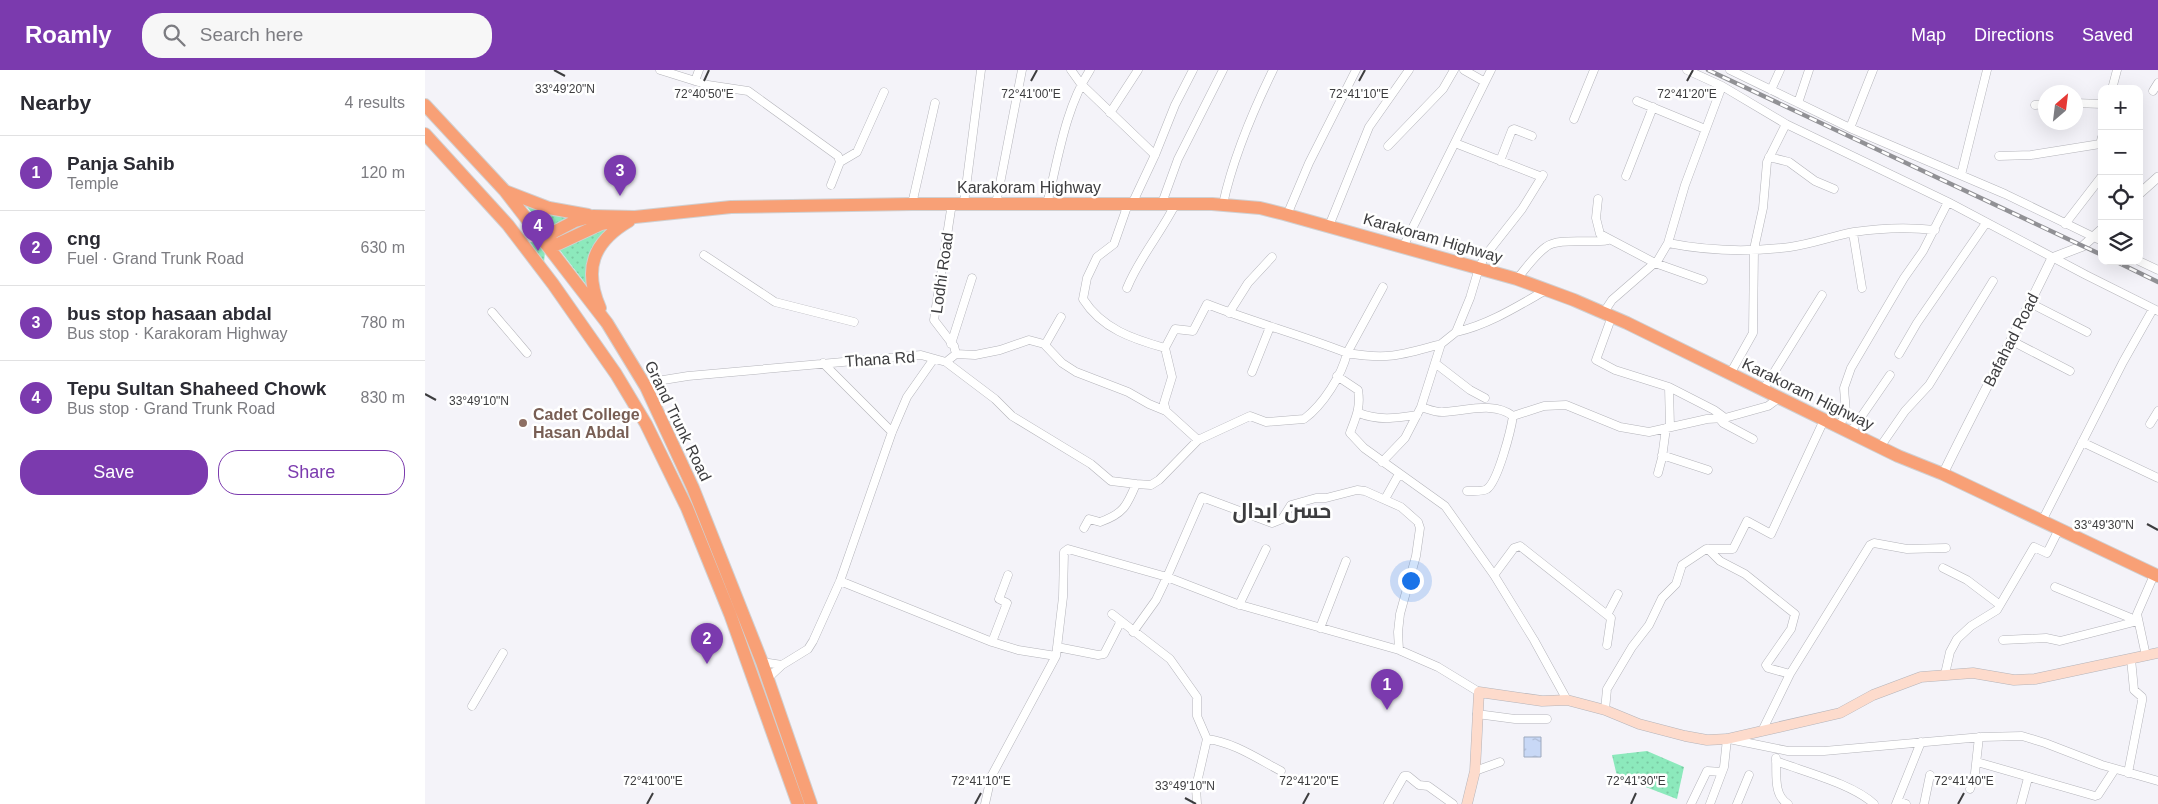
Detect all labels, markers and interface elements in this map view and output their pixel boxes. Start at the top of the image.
search box [142,13,492,58]
text: Roamly [25,21,112,48]
icon: search [160,21,188,49]
text: Search here [200,24,303,45]
text: Map [1911,25,1946,45]
text: Directions [1974,25,2054,45]
text: Saved [2082,25,2133,45]
text: 33°49'20"N [535,82,595,96]
north arrow [2038,85,2083,130]
map controls [2098,85,2143,265]
button: + [2098,85,2143,130]
text: 72°40'50"E [674,87,734,101]
text: 72°41'00"E [1001,87,1061,101]
text: 72°41'10"E [1329,87,1389,101]
text: 72°41'20"E [1657,87,1717,101]
text: Nearby [20,91,91,114]
text: 4 results [345,94,405,111]
button: − [2098,130,2143,175]
text: Panja Sahib [67,153,175,174]
pin: 3 [604,155,636,196]
text: 1 [32,164,40,181]
text: 120 m [361,164,405,181]
text: Temple [67,175,119,192]
button: locate [2098,175,2143,220]
street label: Karakoram Highway [957,179,1101,196]
pin: 4 [522,210,554,251]
street label: Karakoram Highway [1361,210,1505,266]
button: layers [2098,220,2143,265]
text: cng [67,228,101,249]
street label: Lodhi Road [928,231,956,315]
text: 2 [32,239,40,256]
text: 630 m [361,239,405,256]
text: Fuel · Grand Trunk Road [67,250,244,267]
street label: Bafahad Road [1980,291,2042,389]
text: bus stop hasaan abdal [67,303,272,324]
text: 3 [32,314,40,331]
text: 780 m [361,314,405,331]
text: Bus stop · Karakoram Highway [67,325,288,342]
street label: Thana Rd [844,348,916,370]
street label: Karakoram Highway [1740,355,1876,433]
street label: Grand Trunk Road [642,358,714,484]
text: Tepu Sultan Shaheed Chowk [67,378,326,399]
text: 4 [32,389,40,406]
text: 830 m [361,389,405,406]
text: 33°49'10"N [449,394,509,408]
text: Bus stop · Grand Trunk Road [67,400,275,417]
place label: Cadet College Hasan Abdal [533,406,640,441]
marker: Cadet College Hasan Abdal [517,417,529,429]
button: Save [20,450,208,495]
button: Share [218,450,405,495]
district label: حسن ابدال [1233,499,1331,523]
text: 33°49'30"N [2074,518,2134,532]
your location [1398,568,1424,594]
pin: 2 [691,623,723,664]
pin: 1 [1371,669,1403,710]
text: 72°41'00"E [623,774,683,788]
text: 72°41'10"E [951,774,1011,788]
text: 72°41'20"E [1279,774,1339,788]
text: 72°41'30"E [1606,774,1666,788]
text: 72°41'40"E [1934,774,1994,788]
text: 33°49'10"N [1155,779,1215,793]

